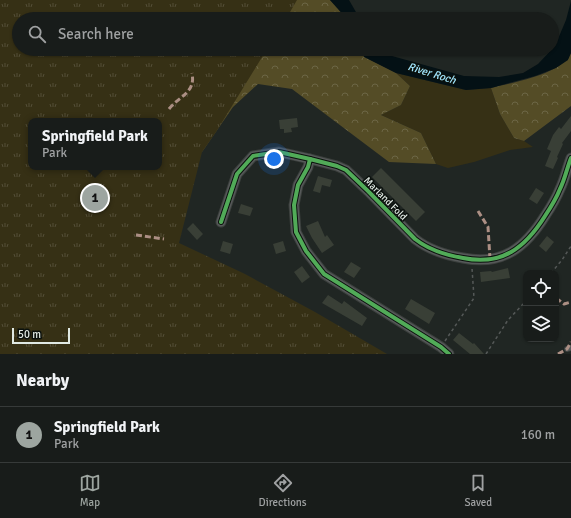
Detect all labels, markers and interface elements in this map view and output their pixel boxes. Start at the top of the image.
search box [12,12,559,56]
icon: search [26,23,48,45]
text: Search here [58,25,134,43]
water label: River Roch [406,60,458,87]
popup [28,118,162,170]
text: Springfield Park [42,127,148,145]
text: Park [42,145,67,161]
your location [264,149,284,169]
street label: Marland Fold [361,175,409,223]
pin: 1 [82,183,108,213]
map controls [523,270,559,342]
button: locate [523,270,559,306]
button: layers [523,306,559,342]
scale bar [12,326,70,345]
text: 50 m [18,328,41,341]
text: Nearby [16,370,69,391]
text: Springfield Park [54,418,160,436]
text: 1 [25,427,33,443]
text: 160 m [521,427,555,443]
text: Park [54,436,79,452]
tab: Map [79,472,101,509]
tab: Directions [259,472,307,509]
tab: Saved [464,472,492,509]

